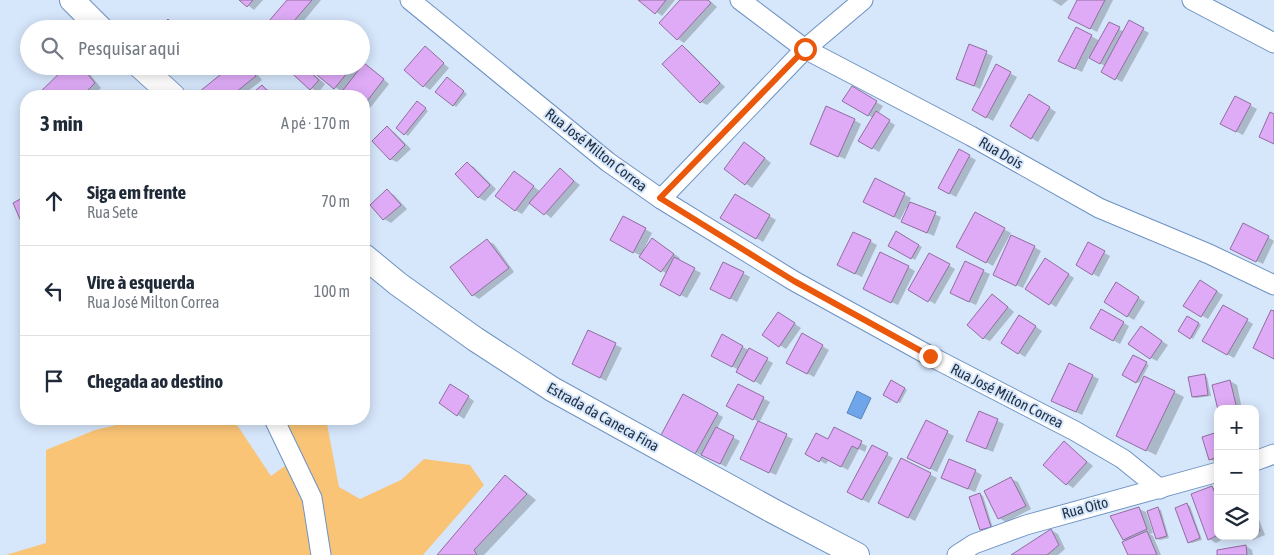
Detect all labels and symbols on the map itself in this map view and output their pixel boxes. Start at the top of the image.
route start [794,38,817,61]
street label: Rua José Milton Correa [542,105,651,195]
street label: Rua Dois [976,133,1026,172]
route end [919,345,942,368]
street label: Rua José Milton Correa [948,360,1066,431]
street label: Estrada da Caneca Fina [544,379,662,454]
street label: Rua Oito [1060,493,1110,522]

